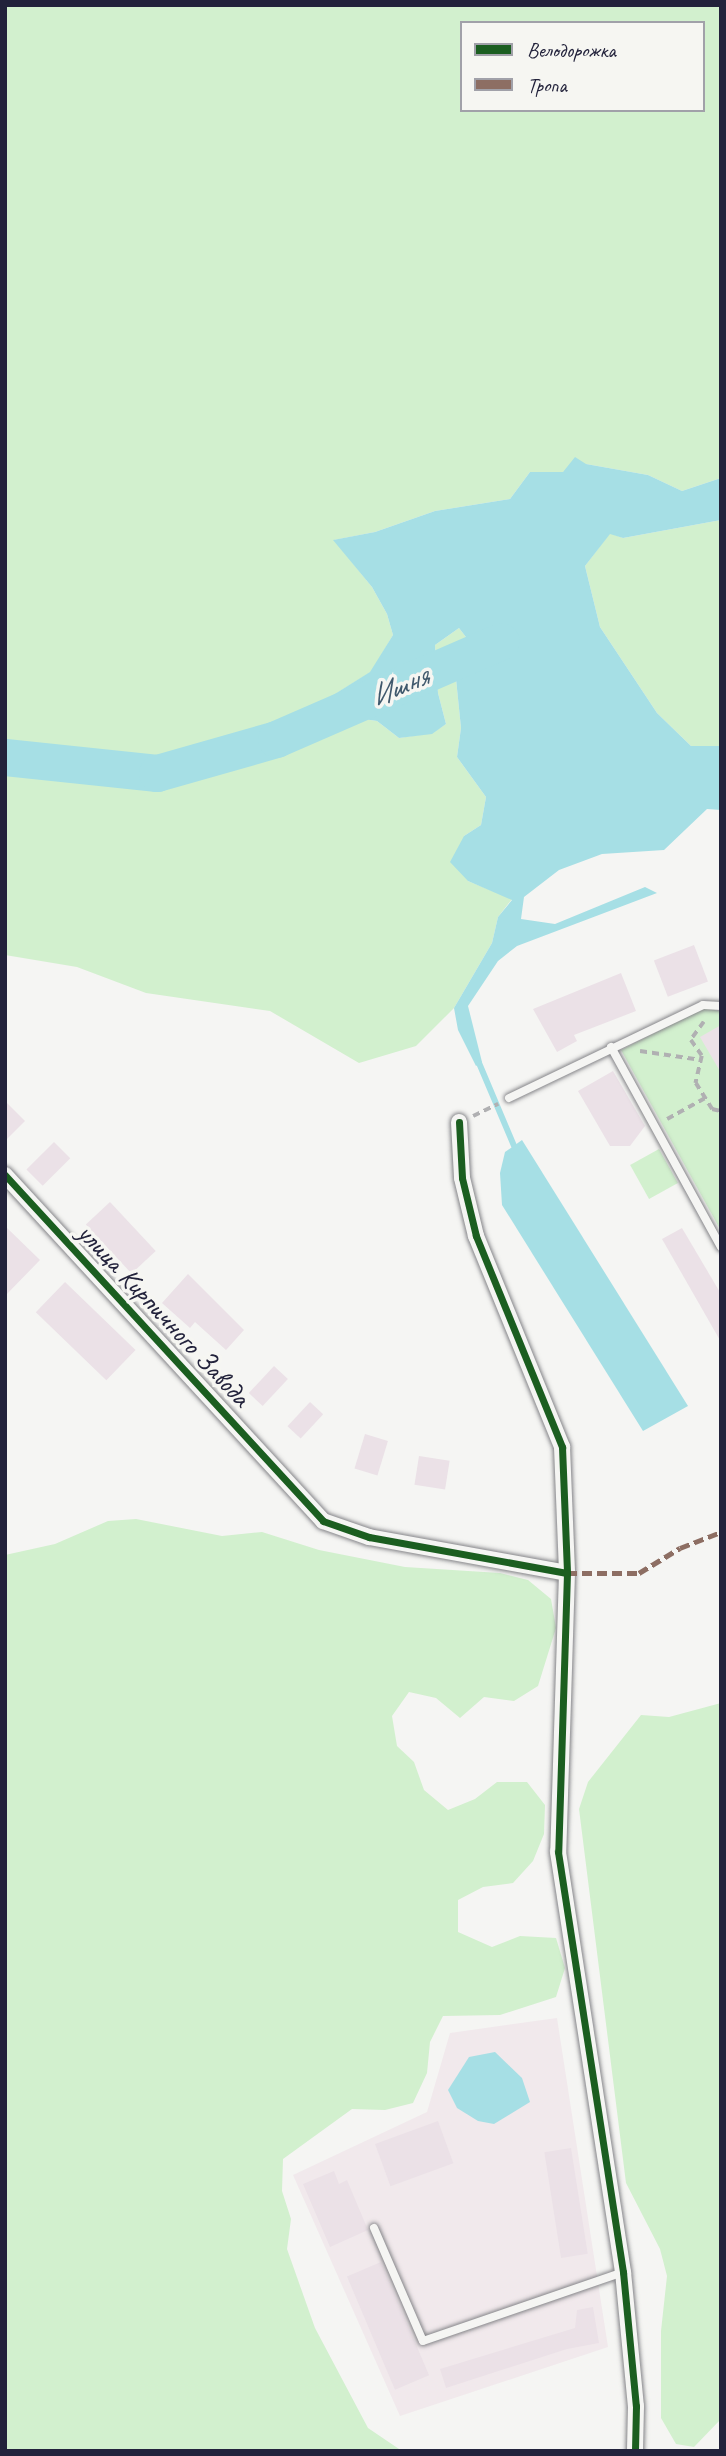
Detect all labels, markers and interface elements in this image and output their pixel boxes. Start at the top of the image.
legend [460,21,705,112]
text: Велодорожка [527,37,616,63]
text: Тропа [527,72,567,98]
water label: Ишня [365,658,433,714]
street label: улица Кирпичного Завода [70,1216,258,1414]

